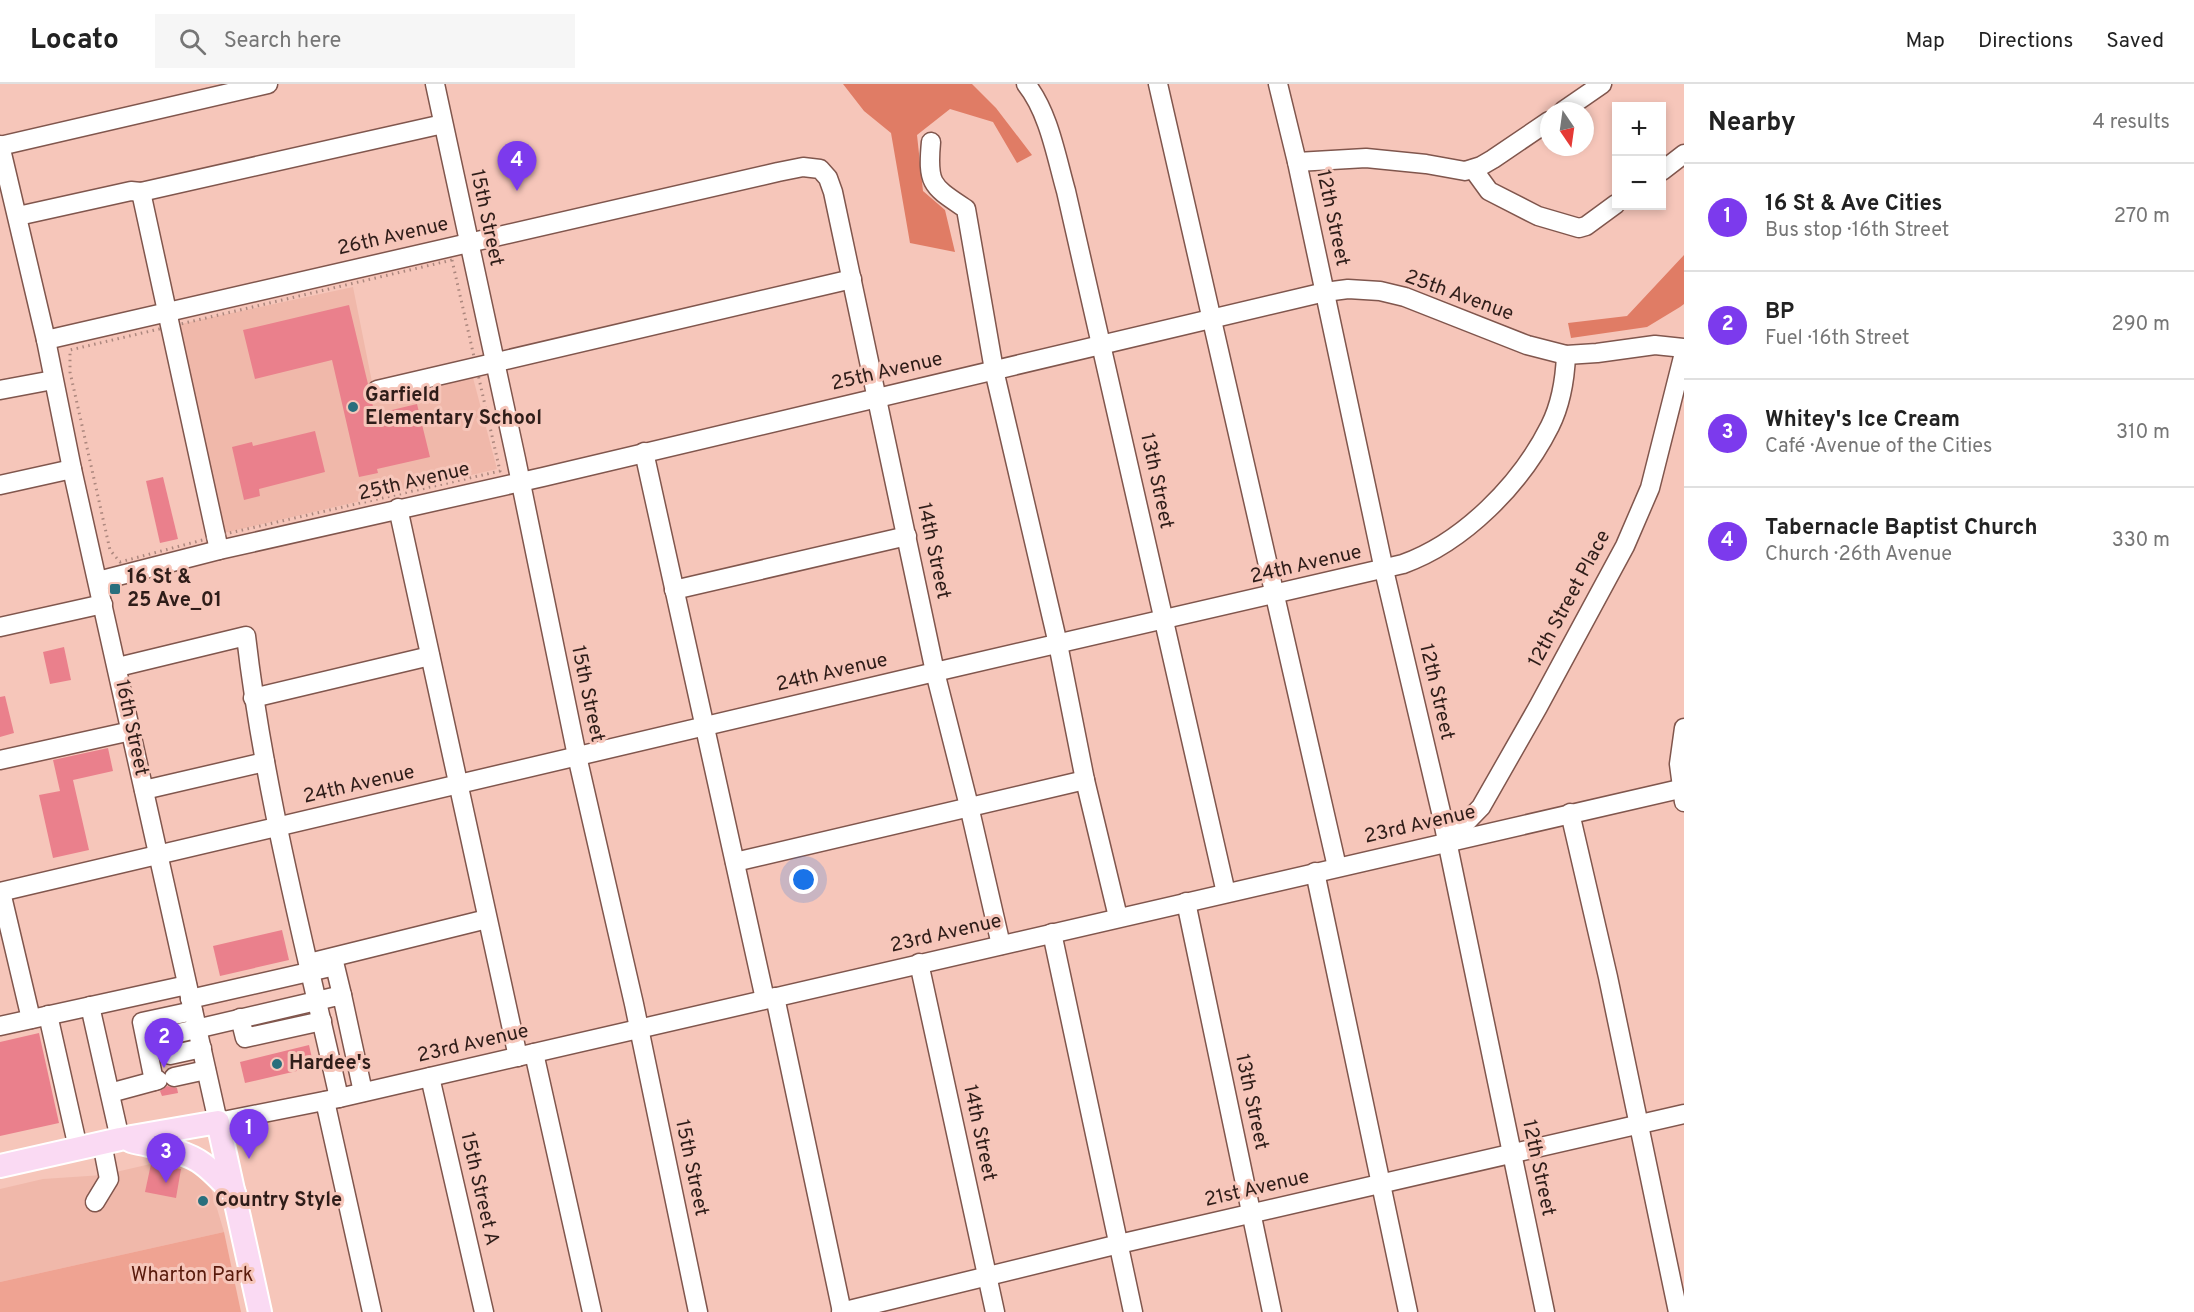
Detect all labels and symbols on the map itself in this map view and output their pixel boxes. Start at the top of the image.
north arrow [1540,102,1594,156]
pin: 4 [498,141,536,191]
street label: 15th Street [463,167,509,269]
street label: 12th Street [1309,167,1355,269]
street label: 26th Avenue [335,212,451,262]
street label: 25th Avenue [1401,264,1517,328]
street label: 25th Avenue [829,347,945,397]
place label: Garfield Elementary School [365,383,542,432]
marker: Garfield Elementary School [346,400,360,414]
street label: 13th Street [1133,431,1179,531]
street label: 25th Avenue [356,457,472,507]
street label: 14th Street [910,501,956,601]
street label: 12th Street Place [1523,526,1617,672]
street label: 24th Avenue [1248,540,1364,590]
place label: 16 St & 25 Ave_01 [127,565,222,614]
marker: 16 St & 25 Ave_01 [108,582,122,596]
street label: 12th Street [1412,641,1460,743]
street label: 15th Street [564,643,610,745]
street label: 24th Avenue [774,648,890,698]
street label: 16th Street [108,678,154,778]
street label: 24th Avenue [301,760,417,810]
street label: 23rd Avenue [1362,800,1478,850]
your location [789,865,818,894]
street label: 23rd Avenue [888,909,1004,959]
pin: 2 [144,1018,184,1068]
street label: 23rd Avenue [415,1019,531,1069]
place label: Hardee's [289,1051,371,1077]
street label: 13th Street [1228,1052,1274,1152]
marker: Hardee's [270,1057,284,1071]
street label: 14th Street [956,1083,1002,1183]
pin: 1 [230,1110,268,1159]
street label: 15th Street [668,1117,714,1219]
street label: 12th Street [1515,1117,1561,1219]
street label: 15th Street A [453,1130,505,1248]
pin: 3 [146,1134,186,1183]
street label: 21st Avenue [1202,1164,1312,1214]
place label: Country Style [215,1188,342,1214]
marker: Country Style [196,1194,210,1208]
park label: Wharton Park [131,1263,253,1289]

